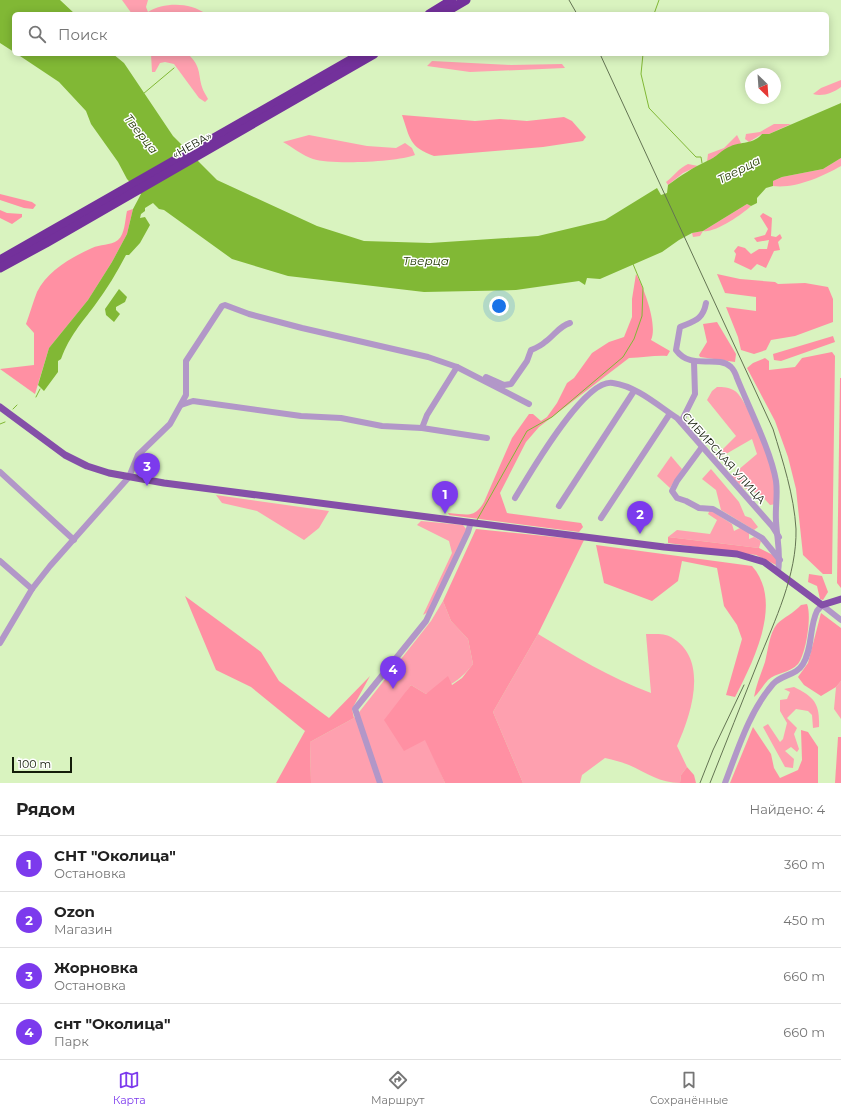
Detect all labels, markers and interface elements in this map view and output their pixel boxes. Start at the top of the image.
search box [12,12,829,56]
icon: search [26,23,48,45]
text: Поиск [58,25,107,44]
north arrow [745,68,781,104]
water label: Тверца [121,111,162,157]
street label: «НЕВА» [170,128,214,162]
water label: Тверца [715,152,763,187]
water label: Тверца [403,253,449,268]
your location [489,296,509,316]
street label: СИБИРСКАЯ УЛИЦА [679,409,769,507]
pin: 3 [134,453,160,486]
pin: 1 [432,481,458,514]
pin: 2 [627,501,653,534]
pin: 4 [380,656,406,689]
scale bar [12,755,72,774]
text: 100 m [18,757,51,771]
text: Рядом [16,799,75,819]
text: Найдено: 4 [750,801,825,817]
text: СНТ "Околица" [54,846,176,865]
text: 1 [26,856,32,872]
text: 360 m [784,856,825,872]
text: Остановка [54,865,126,881]
text: Ozon [54,902,95,921]
text: 2 [25,912,33,928]
text: 450 m [783,912,825,928]
text: Магазин [54,921,113,937]
text: Жорновка [54,958,138,977]
text: 3 [25,968,33,984]
text: 660 m [783,968,825,984]
text: Остановка [54,977,126,993]
text: снт "Околица" [54,1014,170,1033]
text: 4 [25,1024,33,1040]
text: 660 m [783,1024,825,1040]
text: Парк [54,1033,89,1049]
tab: Карта [113,1069,146,1107]
tab: Маршрут [371,1069,424,1107]
tab: Сохранённые [650,1069,728,1107]

